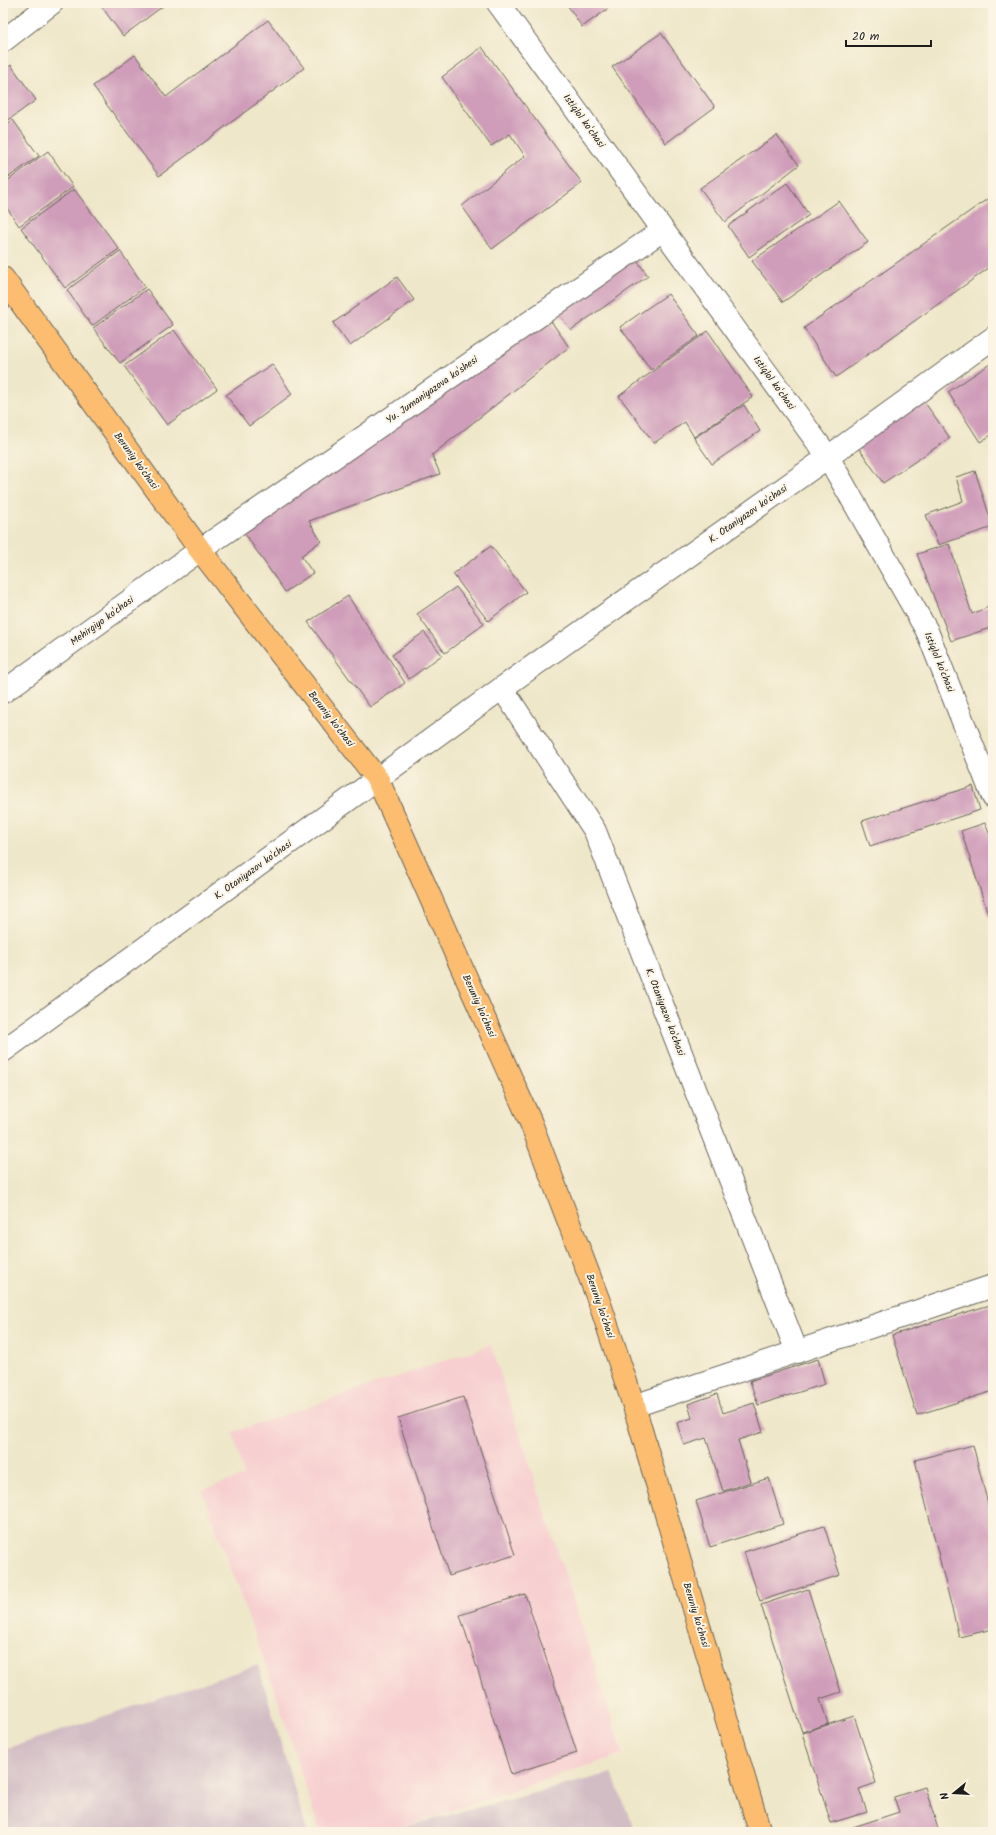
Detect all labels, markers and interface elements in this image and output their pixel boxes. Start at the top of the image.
scale bar [846,22,931,48]
text: 20 m [852,27,880,46]
street label: Istiqlol ko'chasi [559,91,610,152]
street label: Yu. Jumaniyazova ko'shesi [383,352,482,428]
street label: Istiqlol ko'chasi [749,353,800,414]
street label: Beruniy ko'chasi [110,429,163,493]
street label: K. Otaniyazov ko'chasi [705,480,791,547]
street label: Mehirgiyo ko'chasi [67,592,138,650]
street label: Istiqlol ko'chasi [920,630,959,695]
street label: Beruniy ko'chasi [304,688,358,751]
street label: K. Otaniyazov ko'chasi [211,836,296,904]
street label: K. Otaniyazov ko'chasi [641,966,689,1059]
street label: Beruniy ko'chasi [458,972,500,1041]
street label: Beruniy ko'chasi [581,1272,619,1341]
street label: Beruniy ko'chasi [679,1581,714,1650]
north arrow [934,1773,974,1813]
text: N [936,1790,955,1802]

